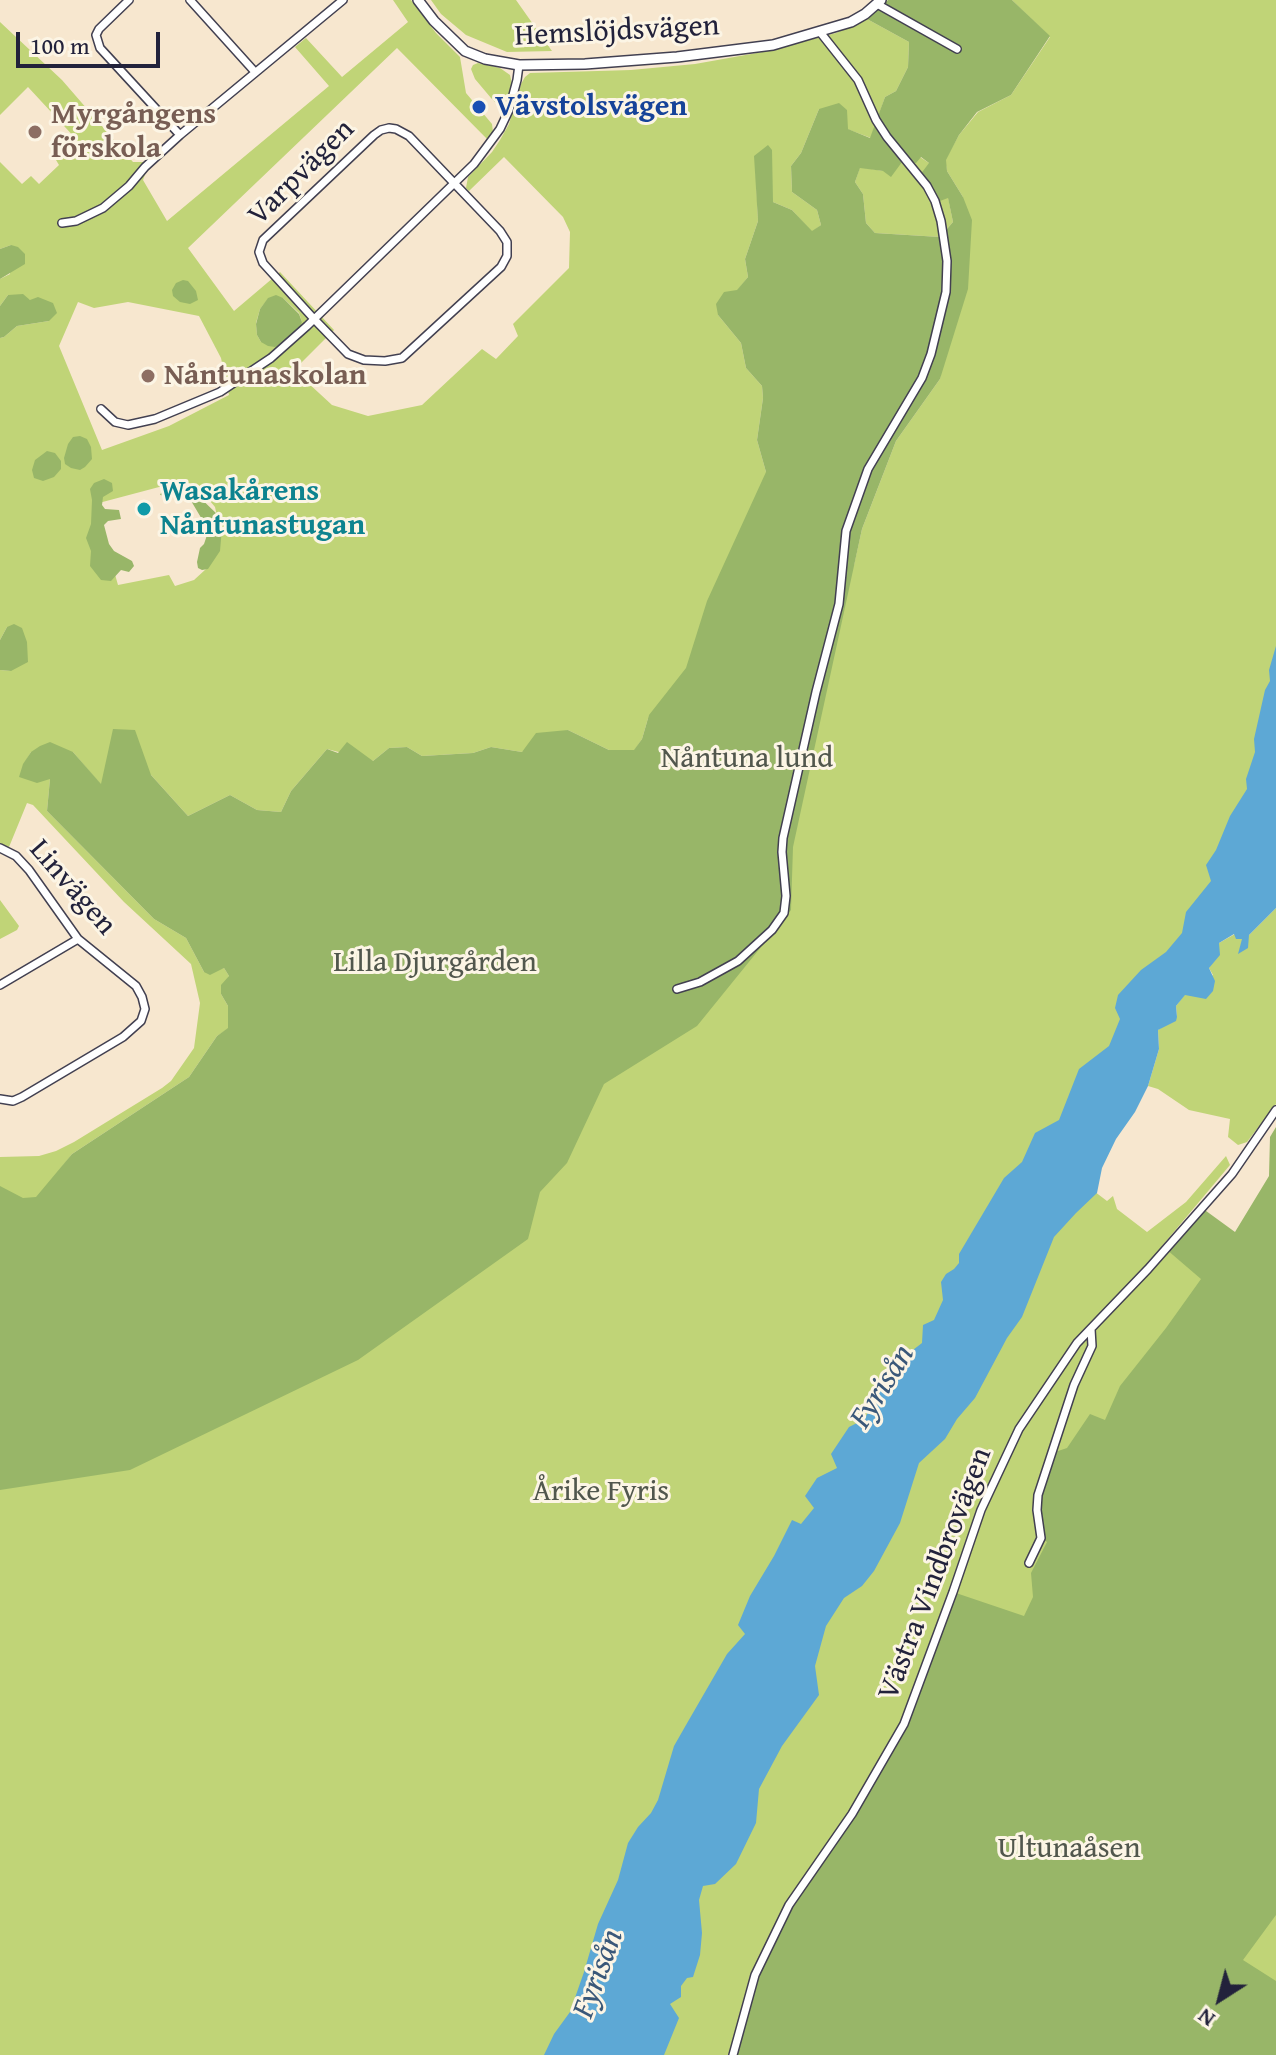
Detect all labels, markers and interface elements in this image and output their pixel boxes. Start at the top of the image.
street label: Hemslöjdsvägen [514,9,720,55]
scale bar [20,16,164,66]
text: 100 m [30,28,90,63]
place label: Vävstolsvägen [495,89,687,125]
place label: Myrgångens förskola [51,97,216,168]
marker: Vävstolsvägen [470,98,488,116]
street label: Varpvägen [241,112,363,234]
marker: Myrgångens förskola [26,123,44,141]
place label: Nåntunaskolan [164,358,367,394]
marker: Nåntunaskolan [139,367,157,385]
place label: Wasakårens Nåntunastugan [160,474,365,544]
marker: Wasakårens Nåntunastugan [135,500,153,518]
park label: Nåntuna lund [661,741,833,777]
street label: Linvägen [21,833,123,943]
park label: Lilla Djurgården [333,945,537,981]
water label: Fyrisån [842,1338,924,1436]
street label: Västra Vindbrovägen [871,1443,1001,1705]
park label: Årike Fyris [533,1474,669,1510]
park label: Ultunaåsen [997,1831,1141,1867]
water label: Fyrisån [565,1924,633,2024]
north arrow [1180,1959,1260,2039]
text: N [1191,2001,1221,2036]

